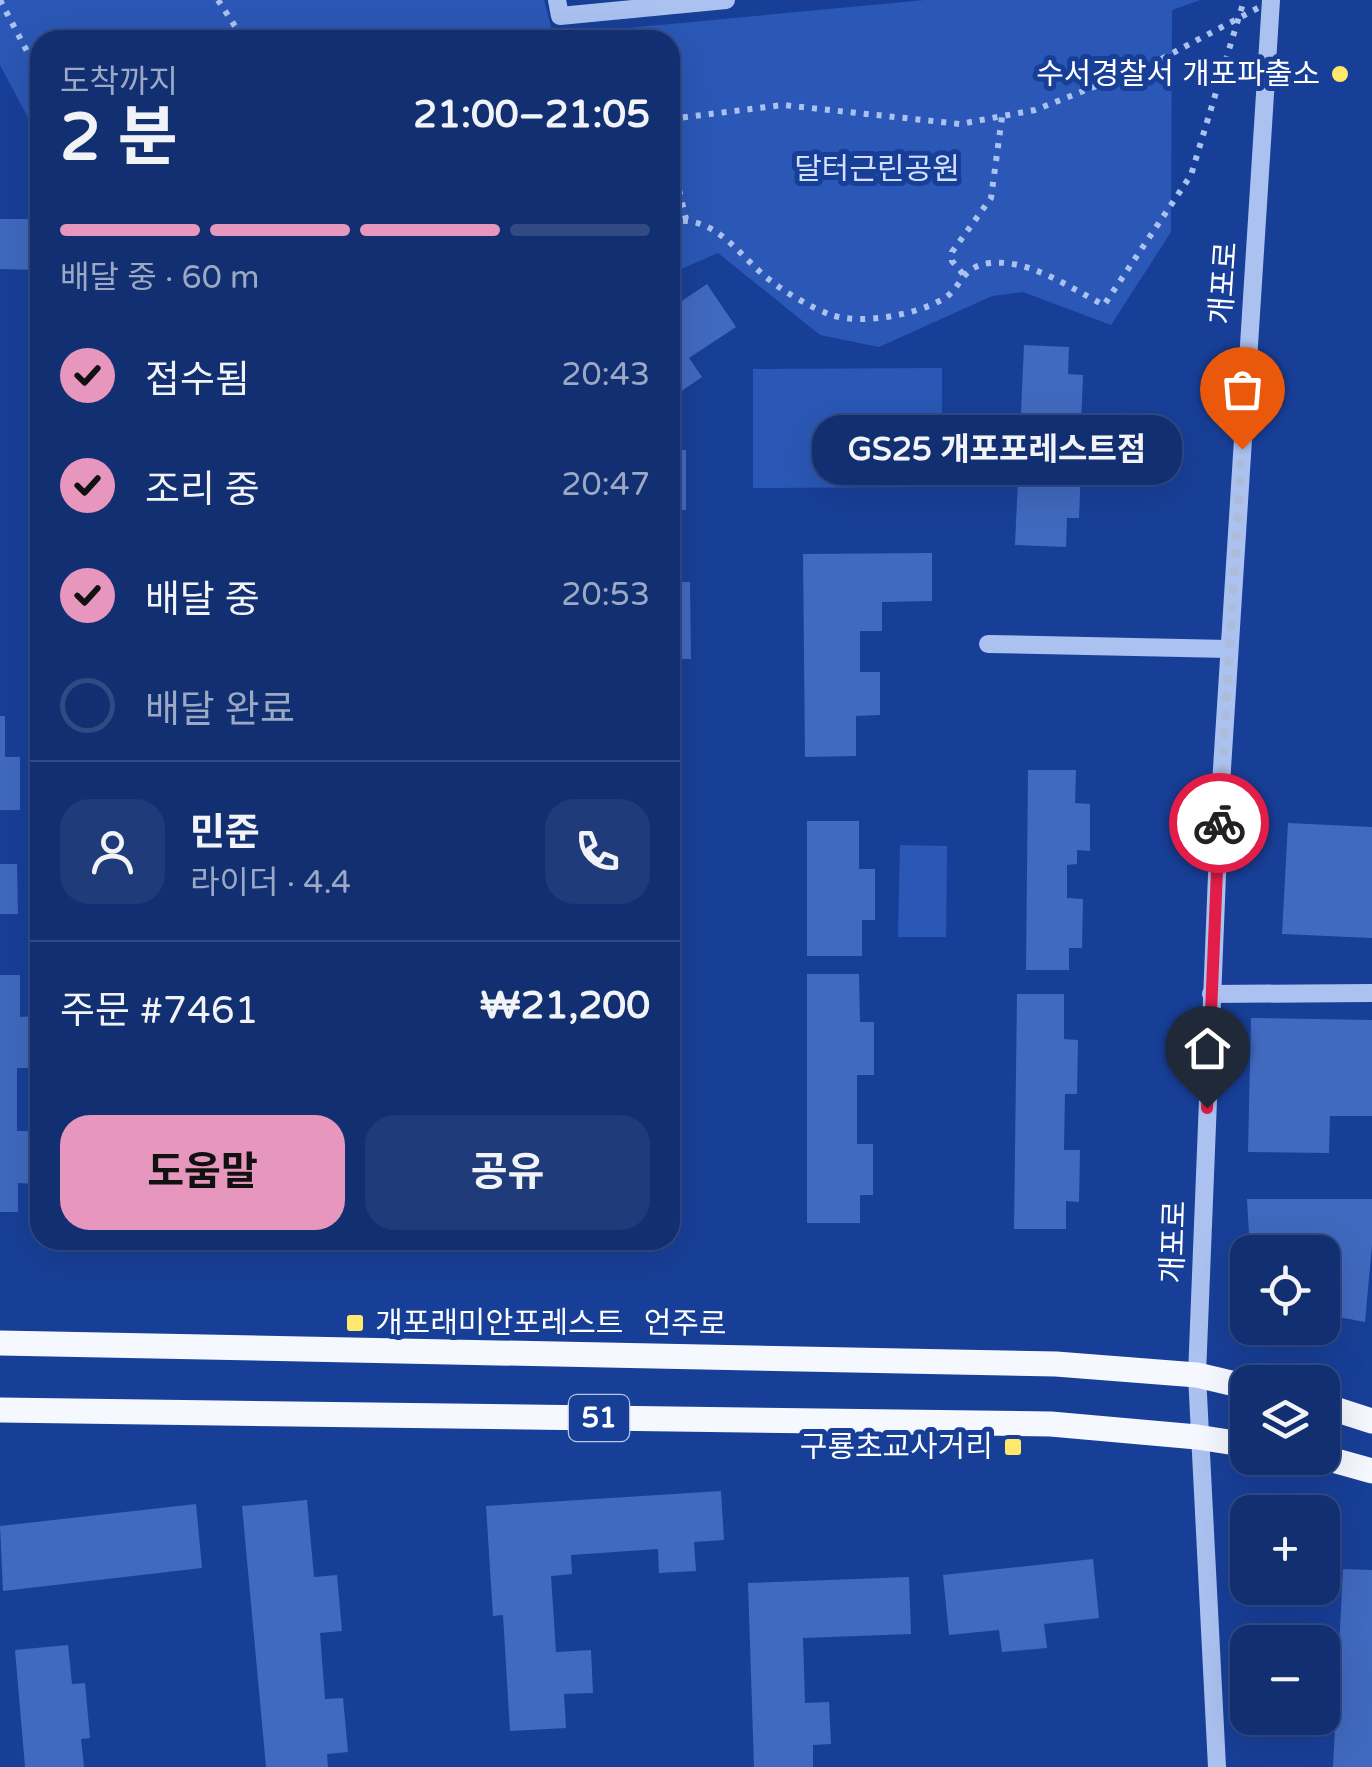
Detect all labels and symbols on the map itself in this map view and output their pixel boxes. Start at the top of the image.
place label: 수서경찰서 개포파출소 [1036,56,1320,93]
marker: 수서경찰서 개포파출소 [1329,63,1351,85]
park label: 달터근린공원 [794,151,960,188]
street label: 개포로 [1203,240,1245,326]
pin [1200,347,1285,450]
callout: GS25 개포포레스트점 [812,414,1182,484]
courier [1169,773,1269,873]
pin [1165,1006,1250,1109]
street label: 개포로 [1154,1200,1194,1284]
place label: 개포래미안포레스트 [375,1305,623,1342]
street label: 언주로 [643,1305,727,1343]
marker: 개포래미안포레스트 [344,1312,366,1334]
road number: 51 [569,1395,629,1441]
place label: 구룡초교사거리 [800,1429,993,1466]
marker: 구룡초교사거리 [1002,1436,1024,1458]

